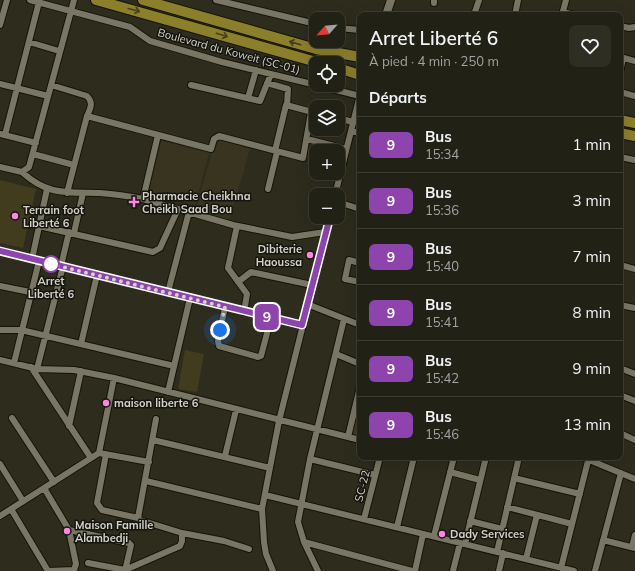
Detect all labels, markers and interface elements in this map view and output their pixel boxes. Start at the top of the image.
one-way arrow [127,7,140,14]
north arrow [309,12,345,48]
map controls [309,12,345,224]
street label: Boulevard du Koweit (SC-01) [156,25,302,77]
button: heart [569,25,611,67]
text: Arret Liberté 6 [369,26,498,50]
one-way arrow [216,32,229,39]
one-way arrow [288,39,301,46]
text: À pied · 4 min · 250 m [369,53,499,69]
button: locate [309,56,345,92]
text: Départs [369,88,427,107]
button: layers [309,100,345,136]
text: Bus [425,127,452,146]
text: 1 min [573,135,611,154]
text: 9 [387,136,395,154]
button: + [309,144,345,180]
text: 15:34 [425,146,459,162]
text: Bus [425,183,452,202]
button: − [309,188,345,224]
place label: Pharmacie Cheikhna Cheikh Saad Bou [142,189,251,216]
text: 3 min [573,191,611,210]
text: 9 [387,192,395,210]
marker: Pharmacie Cheikhna Cheikh Saad Bou [129,197,139,207]
text: 15:36 [425,202,459,218]
place label: Terrain foot Liberté 6 [23,203,84,230]
marker: Terrain foot Liberté 6 [10,211,20,221]
text: Bus [425,239,452,258]
place label: Dibiterie Haoussa [256,242,302,269]
text: 7 min [573,247,611,266]
text: 9 [387,248,395,266]
marker: Dibiterie Haoussa [305,250,315,260]
marker: Arret Liberté 6 [42,255,60,273]
text: 15:40 [425,258,459,274]
place label: Arret Liberté 6 [28,274,75,301]
text: Bus [425,295,452,314]
text: 8 min [573,303,611,322]
line badge: 9 [254,304,280,330]
text: 9 [387,304,395,322]
text: 9 [263,308,271,326]
text: 15:41 [425,314,459,330]
your location [210,320,230,340]
text: Bus [425,351,452,370]
text: 9 min [573,359,611,378]
text: 9 [387,360,395,378]
text: 15:42 [425,370,459,386]
place label: maison liberte 6 [114,396,199,410]
marker: maison liberte 6 [101,398,111,408]
text: Bus [425,407,452,426]
text: 13 min [564,415,611,434]
text: 9 [387,416,395,434]
text: 15:46 [425,426,459,442]
street label: SC-22 [351,468,373,503]
place label: Maison Famille Alambedji [75,518,153,545]
marker: Maison Famille Alambedji [62,526,72,536]
place label: Dady Services [450,527,525,541]
marker: Dady Services [437,529,447,539]

